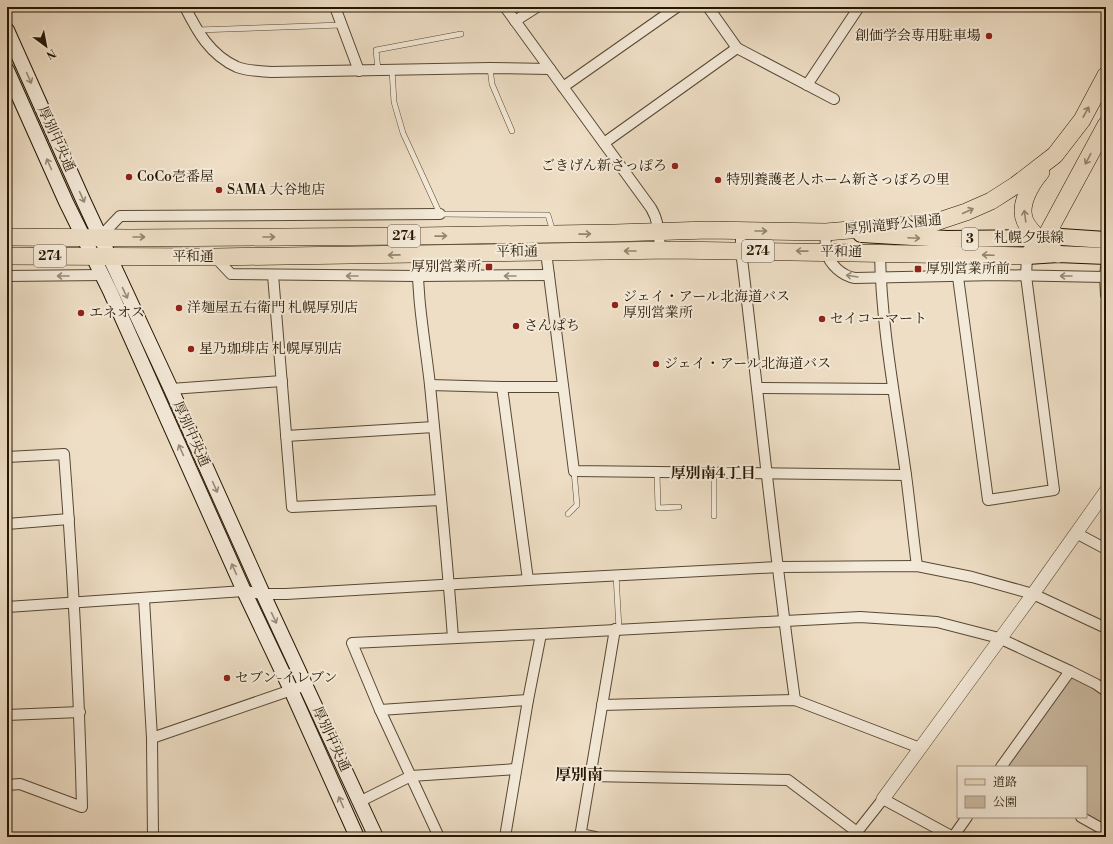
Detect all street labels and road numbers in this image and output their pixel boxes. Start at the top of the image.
street label: 厚別中央通 [34,103,78,175]
street label: 厚別滝野公園通 [843,211,943,239]
road number: 274 [388,225,420,247]
road number: 3 [962,228,978,250]
street label: 札幌夕張線 [994,229,1064,247]
road number: 274 [742,240,774,262]
street label: 平和通 [496,243,538,261]
street label: 平和通 [820,243,862,261]
road number: 274 [34,245,66,267]
street label: 平和通 [172,248,214,266]
street label: 厚別中央通 [169,398,213,470]
street label: 厚別中央通 [308,703,354,775]

